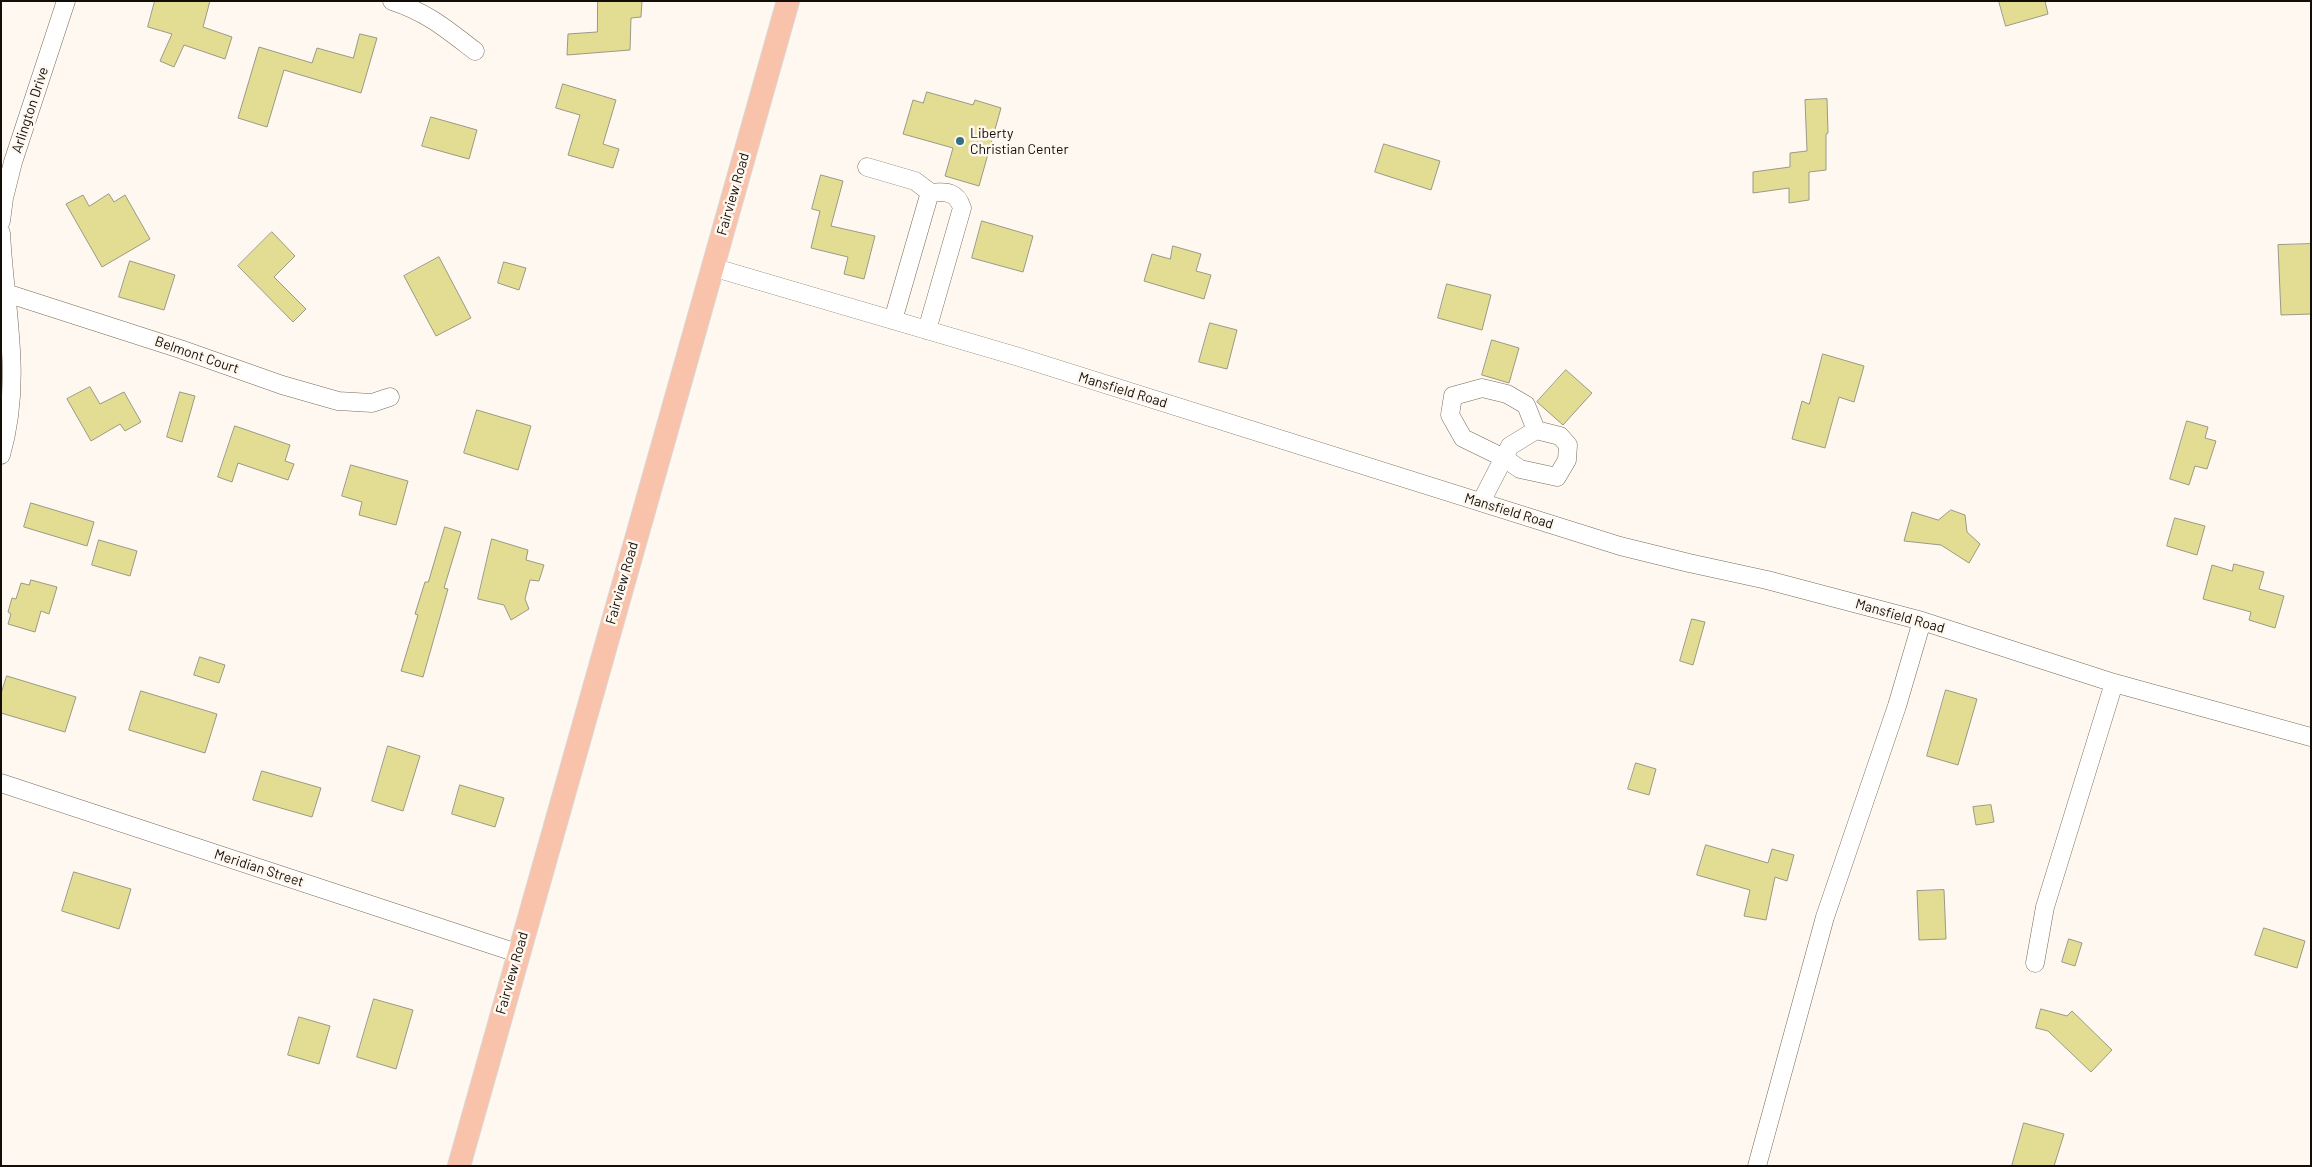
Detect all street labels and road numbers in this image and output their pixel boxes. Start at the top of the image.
street label: Arlington Drive [8,65,52,155]
street label: Fairview Road [713,151,753,237]
street label: Belmont Court [153,333,241,377]
street label: Mansfield Road [1077,369,1169,411]
street label: Mansfield Road [1463,490,1555,532]
street label: Fairview Road [602,540,642,626]
street label: Mansfield Road [1853,595,1947,637]
street label: Meridian Street [212,846,306,890]
street label: Fairview Road [492,930,532,1016]

